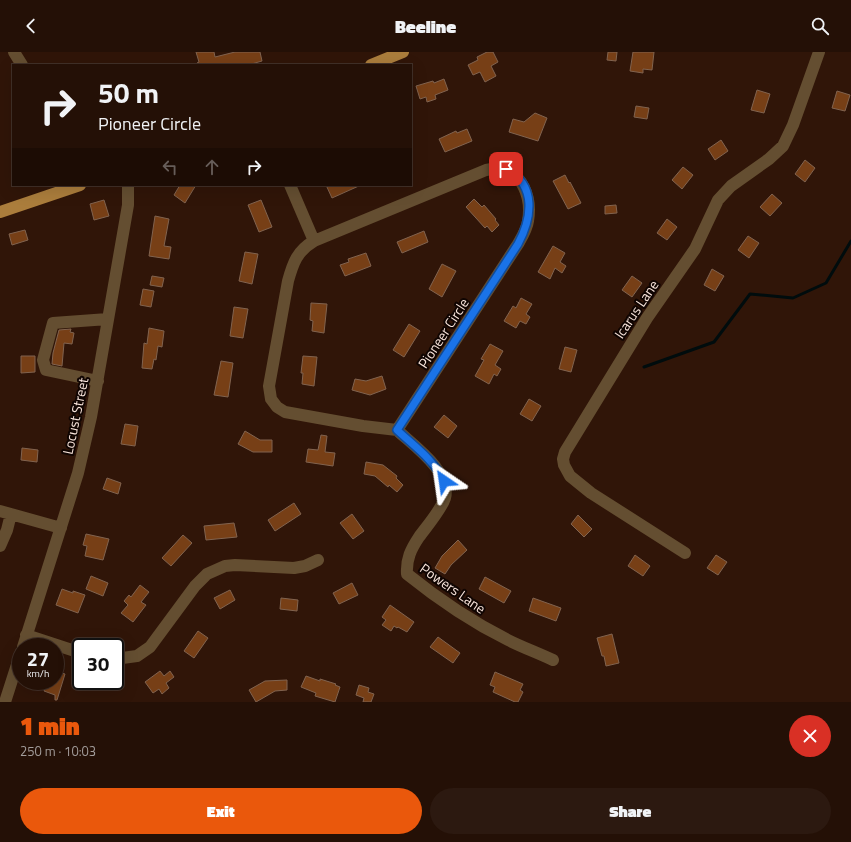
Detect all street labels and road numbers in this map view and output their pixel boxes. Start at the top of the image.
street label: Icarus Lane [609,275,663,343]
street label: Pioneer Circle [412,294,474,372]
street label: Locust Street [57,376,93,456]
street label: Powers Lane [416,558,490,618]

